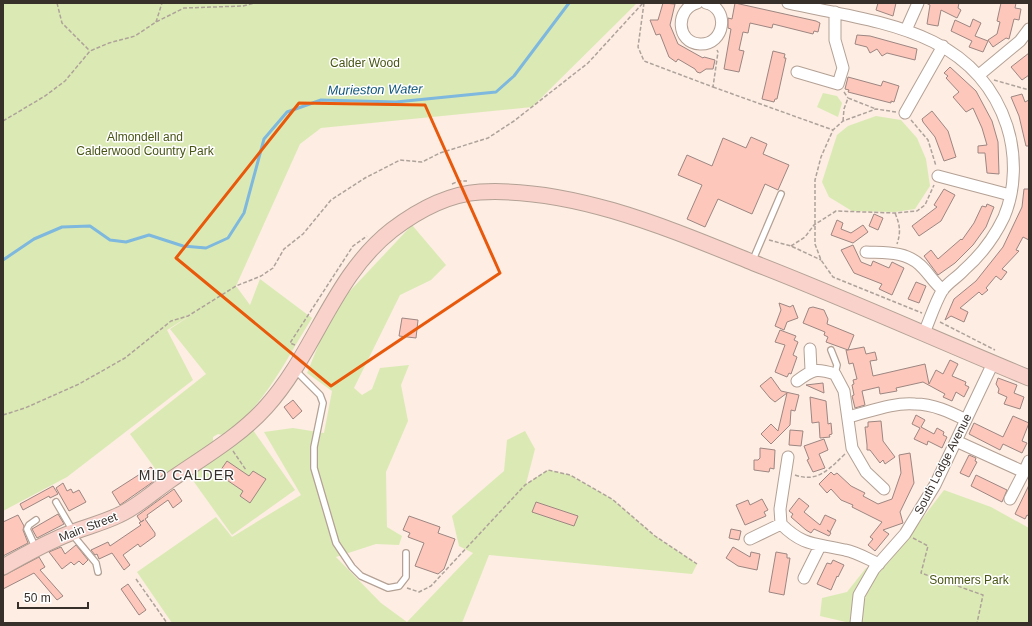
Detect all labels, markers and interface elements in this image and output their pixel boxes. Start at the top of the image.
park label: Calder Wood [330,56,400,70]
water label: Murieston Water [327,81,423,98]
park label: Almondell and Calderwood Country Park [76,130,215,158]
street label: South Lodge Avenue [912,411,975,517]
district label: MID CALDER [139,467,235,483]
street label: Main Street [57,509,120,545]
park label: Sommers Park [929,573,1010,587]
scale bar [18,584,88,610]
text: 50 m [24,591,51,605]

